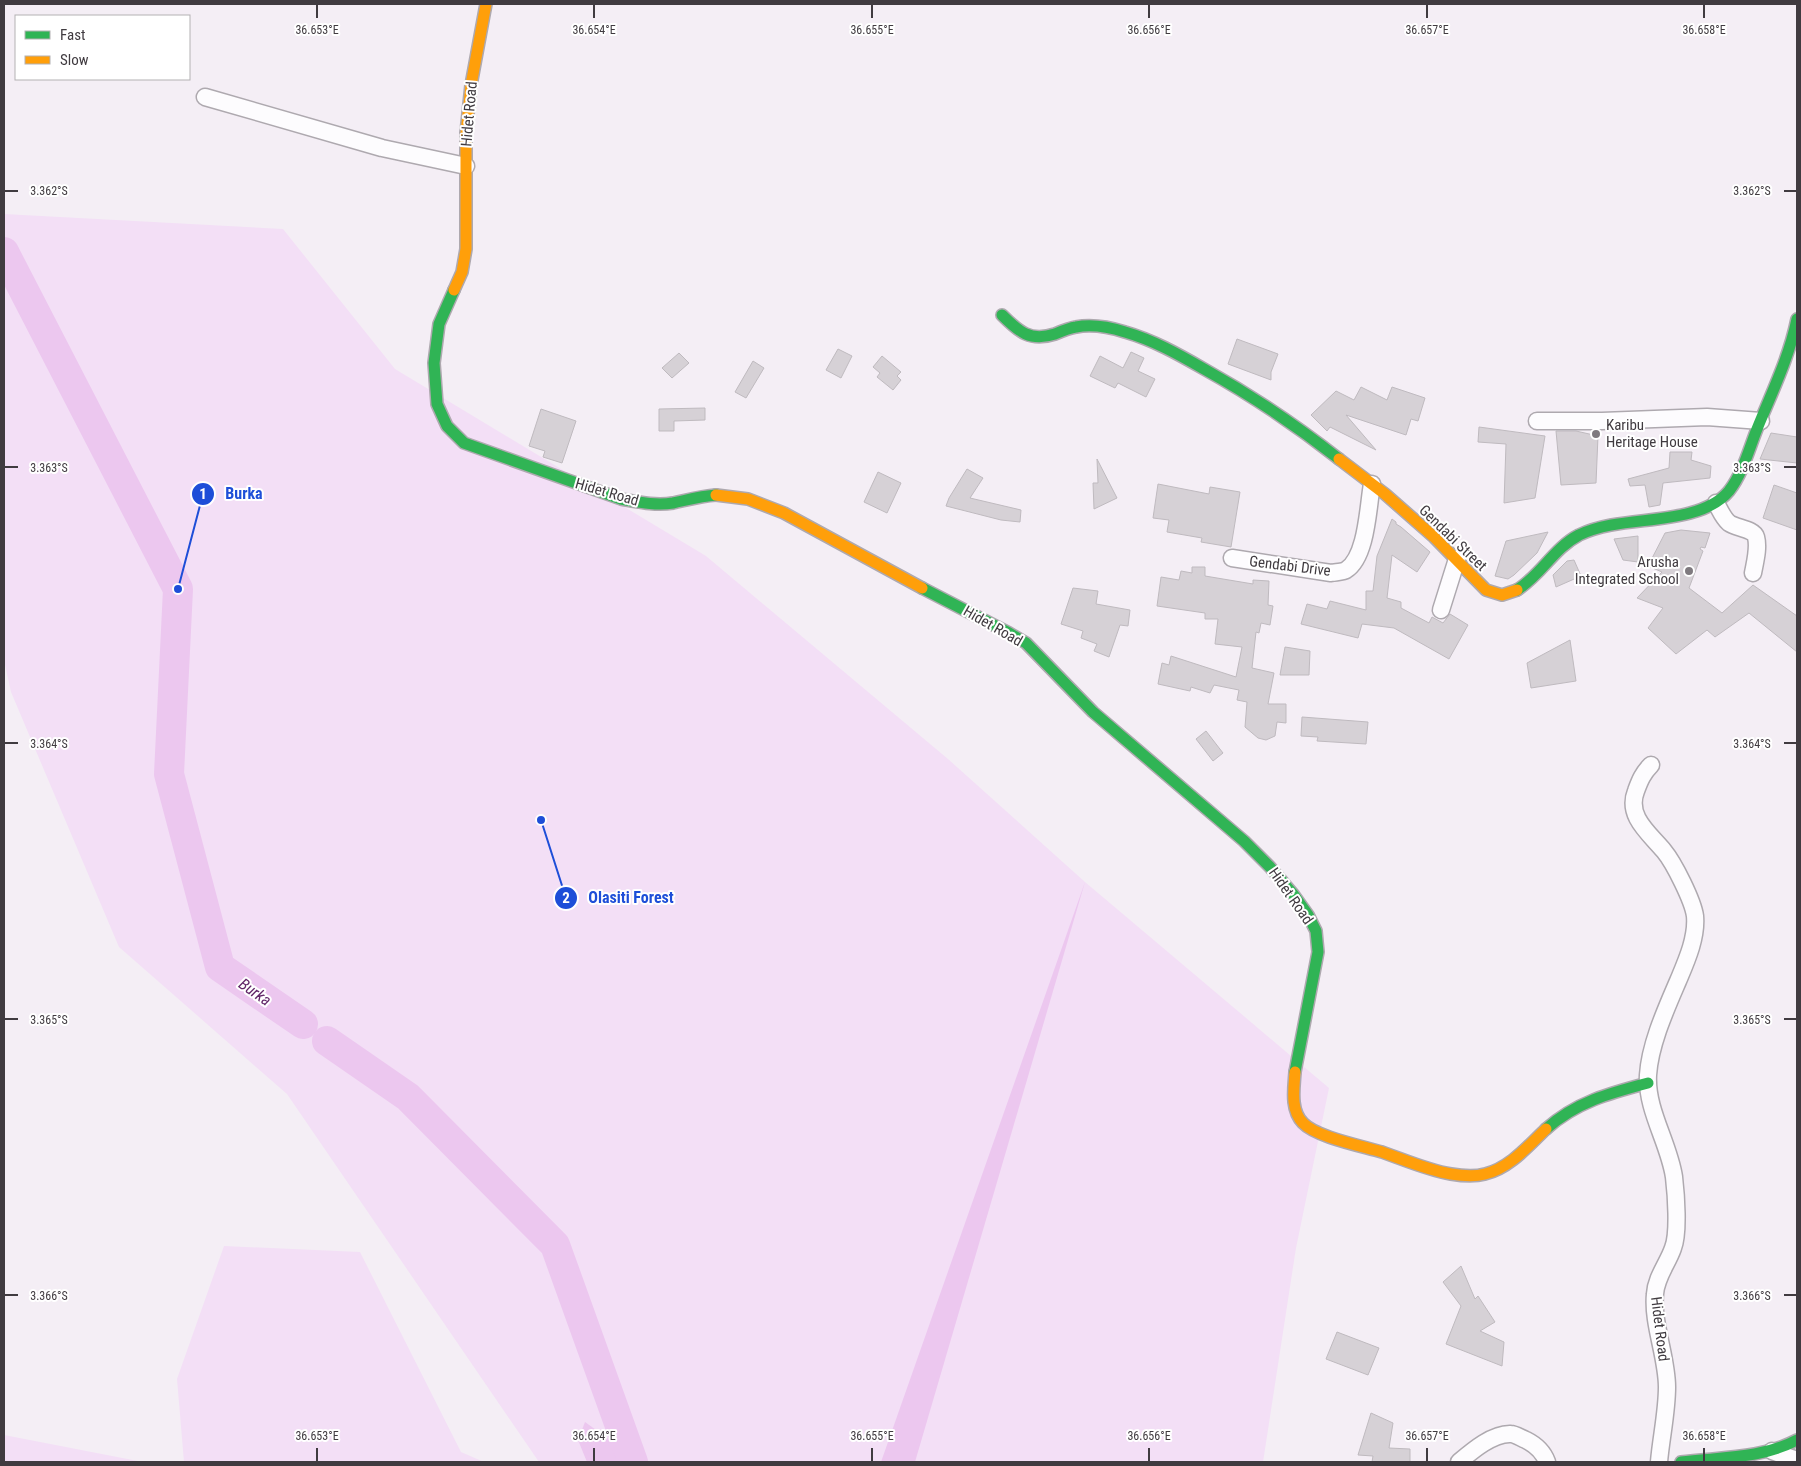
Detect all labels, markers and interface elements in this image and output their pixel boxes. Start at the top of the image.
legend [15,15,190,80]
text: 36.653°E [295,23,339,37]
text: 36.654°E [572,23,616,37]
text: 36.655°E [850,23,894,37]
text: 36.656°E [1127,23,1171,37]
text: 36.657°E [1405,23,1449,37]
text: 36.658°E [1682,23,1726,37]
text: Fast [60,26,85,44]
text: Slow [60,51,89,69]
street label: Hidet Road [457,81,481,147]
text: 3.362°S [30,184,68,198]
text: 3.362°S [1733,184,1771,198]
place label: Karibu Heritage House [1606,416,1698,451]
marker: Karibu Heritage House [1590,428,1602,440]
text: 3.363°S [30,461,68,475]
text: 3.363°S [1733,461,1771,475]
street label: Hidet Road [573,474,641,510]
callout: Burka [190,478,273,509]
text: Burka [225,484,263,503]
text: 1 [199,485,207,503]
street label: Gendabi Street [1415,501,1491,575]
street label: Gendabi Drive [1248,552,1332,580]
place label: Arusha Integrated School [1575,553,1679,588]
marker: Arusha Integrated School [1683,565,1695,577]
street label: Hidet Road [960,602,1026,650]
text: 3.364°S [30,737,68,751]
text: 3.364°S [1733,737,1771,751]
street label: Hidet Road [1265,864,1317,928]
callout: Olasiti Forest [553,882,684,913]
text: Olasiti Forest [588,888,674,907]
text: 2 [562,889,570,907]
water label: Burka [235,974,275,1010]
text: 3.365°S [30,1013,68,1027]
text: 3.365°S [1733,1013,1771,1027]
text: 3.366°S [30,1289,68,1303]
text: 3.366°S [1733,1289,1771,1303]
street label: Hidet Road [1647,1296,1673,1362]
text: 36.653°E [295,1429,339,1443]
text: 36.654°E [572,1429,616,1443]
text: 36.655°E [850,1429,894,1443]
text: 36.656°E [1127,1429,1171,1443]
text: 36.657°E [1405,1429,1449,1443]
text: 36.658°E [1682,1429,1726,1443]

